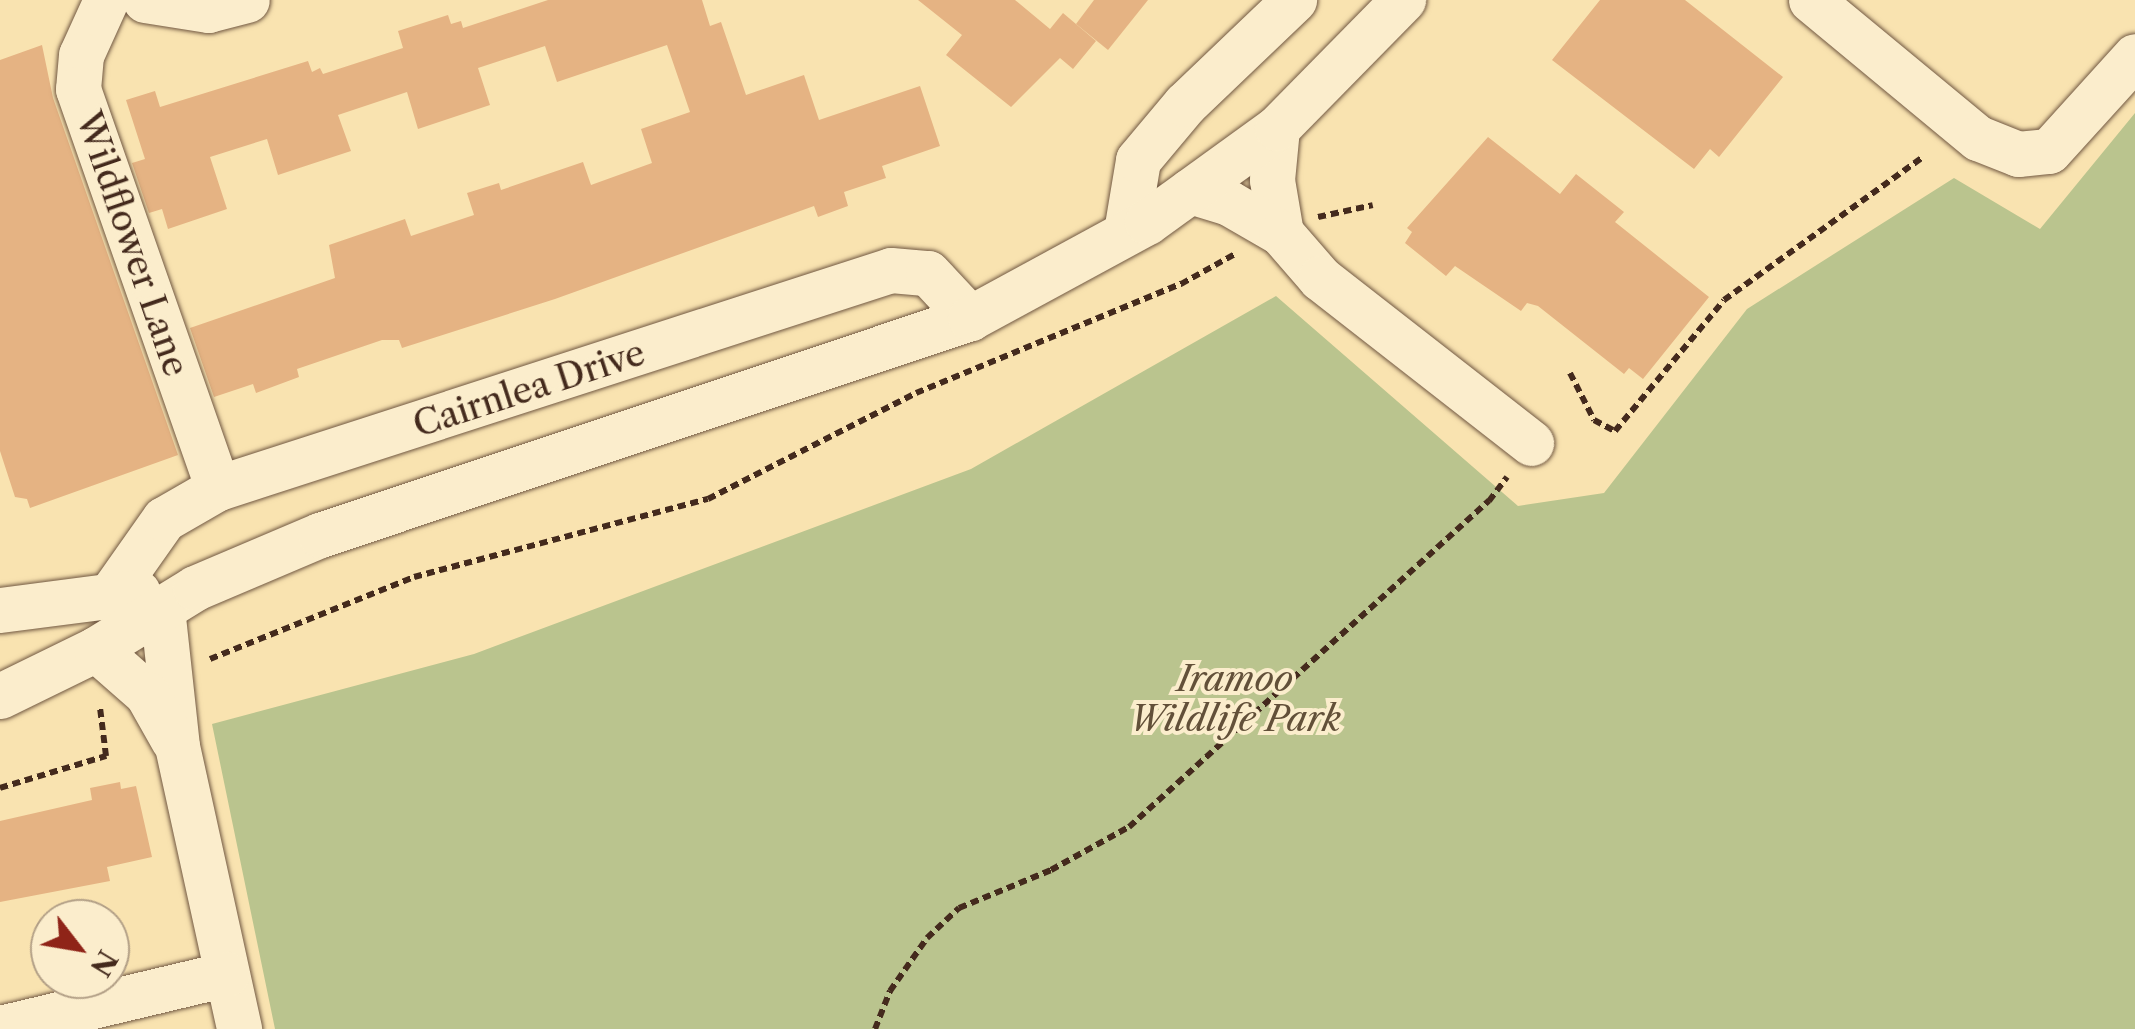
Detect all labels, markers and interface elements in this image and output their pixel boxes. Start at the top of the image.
street label: Wildflower Lane [67,106,197,382]
street label: Cairnlea Drive [408,332,650,446]
park label: Iramoo Wildlife Park [1129,658,1341,740]
north arrow [30,899,130,999]
text: N [83,944,125,983]

